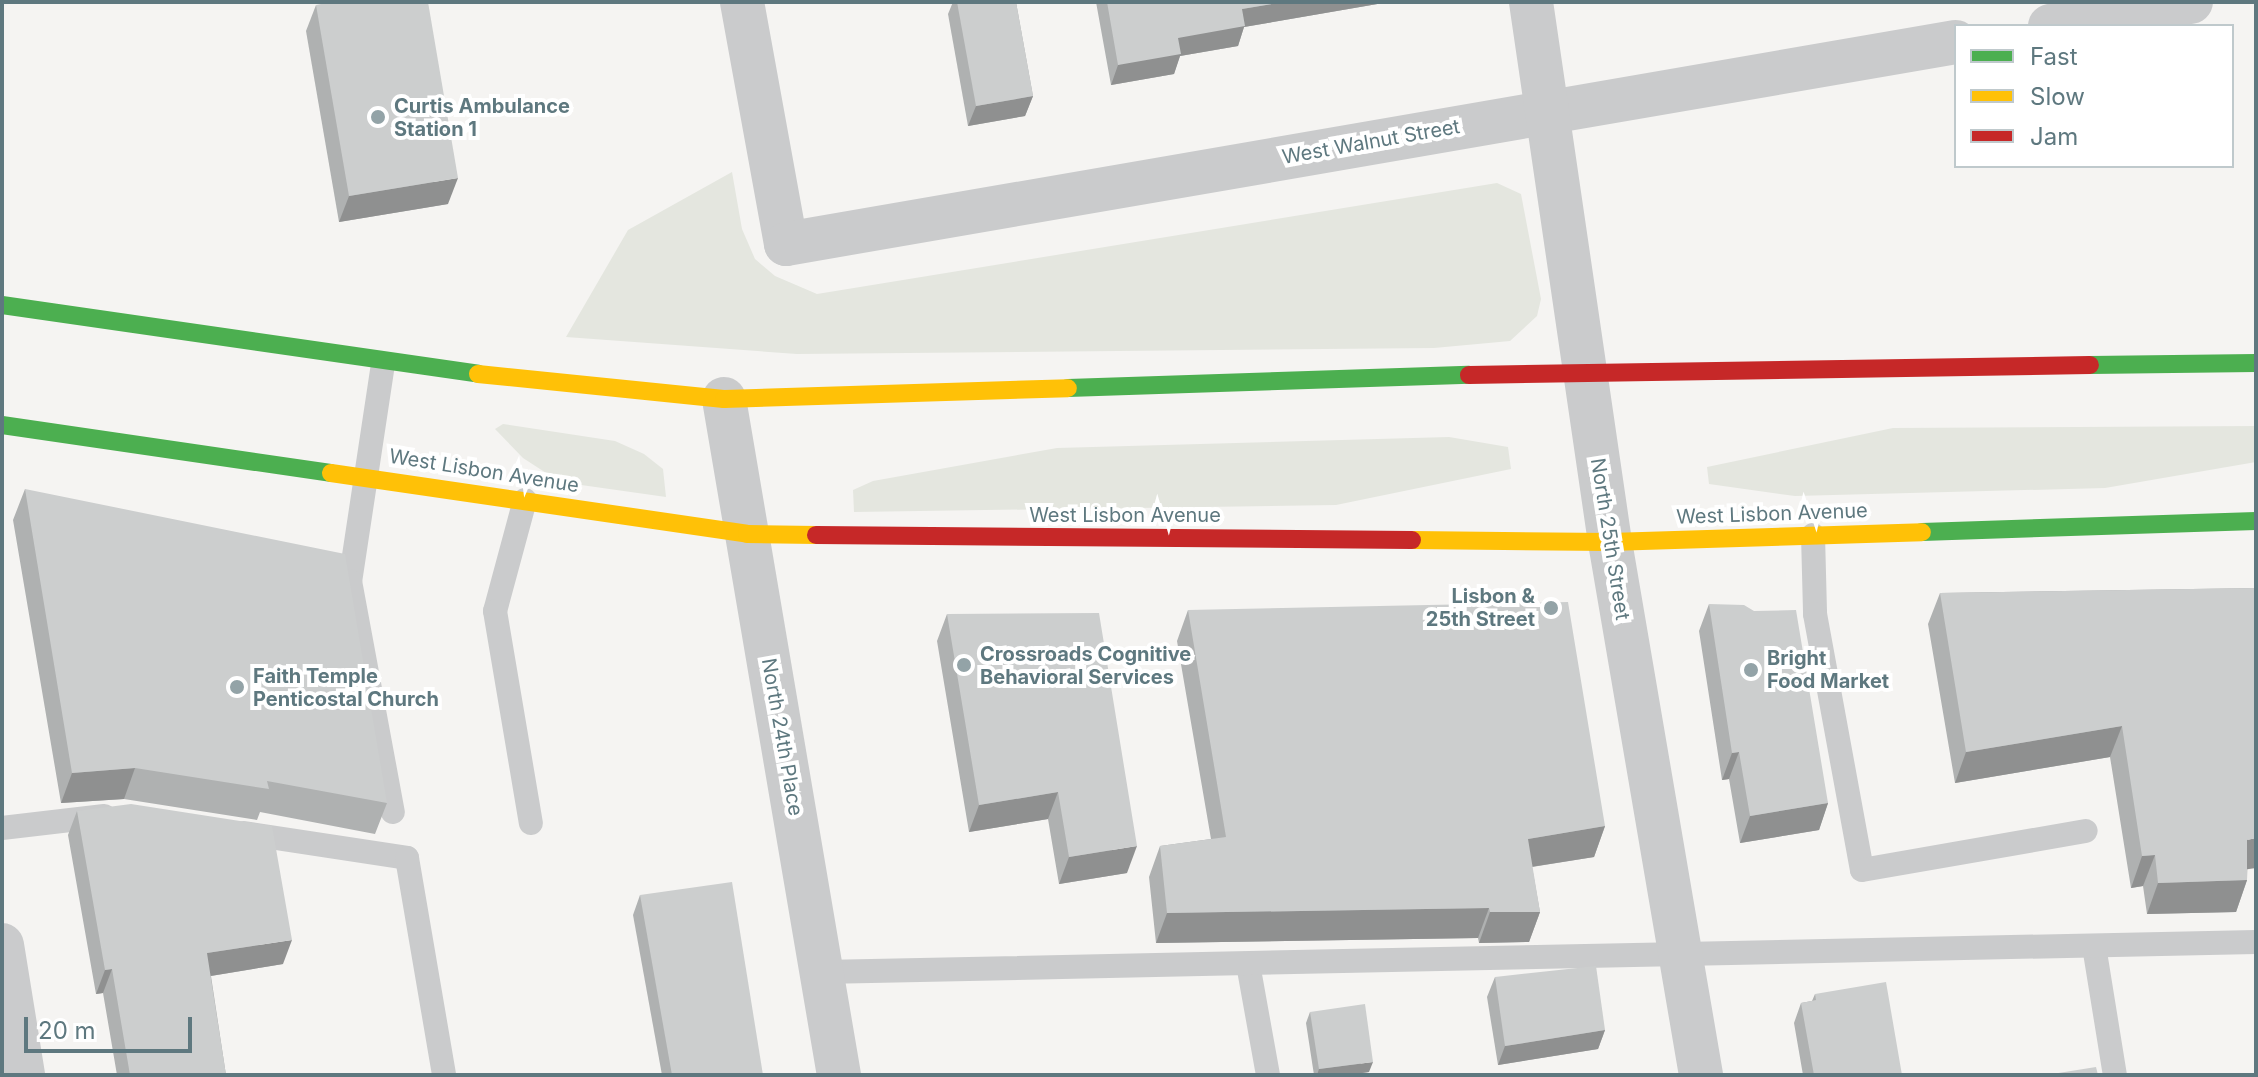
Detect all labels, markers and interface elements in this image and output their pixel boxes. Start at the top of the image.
legend [1954,24,2234,168]
text: Fast [2030,42,2078,71]
text: Slow [2030,82,2085,111]
place label: Curtis Ambulance Station 1 [394,94,570,141]
marker: Curtis Ambulance Station 1 [369,108,387,126]
street label: West Walnut Street [1280,115,1462,169]
text: Jam [2030,122,2078,151]
street label: West Lisbon Avenue [387,444,581,498]
street label: North 25th Street [1585,456,1635,622]
street label: West Lisbon Avenue [1676,499,1868,529]
street label: West Lisbon Avenue [1029,503,1221,527]
place label: Lisbon & 25th Street [1426,584,1535,631]
marker: Lisbon & 25th Street [1542,599,1560,617]
place label: Crossroads Cognitive Behavioral Services [980,642,1191,689]
place label: Bright Food Market [1767,646,1889,693]
street label: North 24th Place [756,656,808,818]
marker: Crossroads Cognitive Behavioral Services [955,656,973,674]
marker: Bright Food Market [1742,661,1760,679]
place label: Faith Temple Penticostal Church [253,664,439,711]
marker: Faith Temple Penticostal Church [228,678,246,696]
scale bar [28,1001,196,1051]
text: 20 m [38,1016,96,1045]

